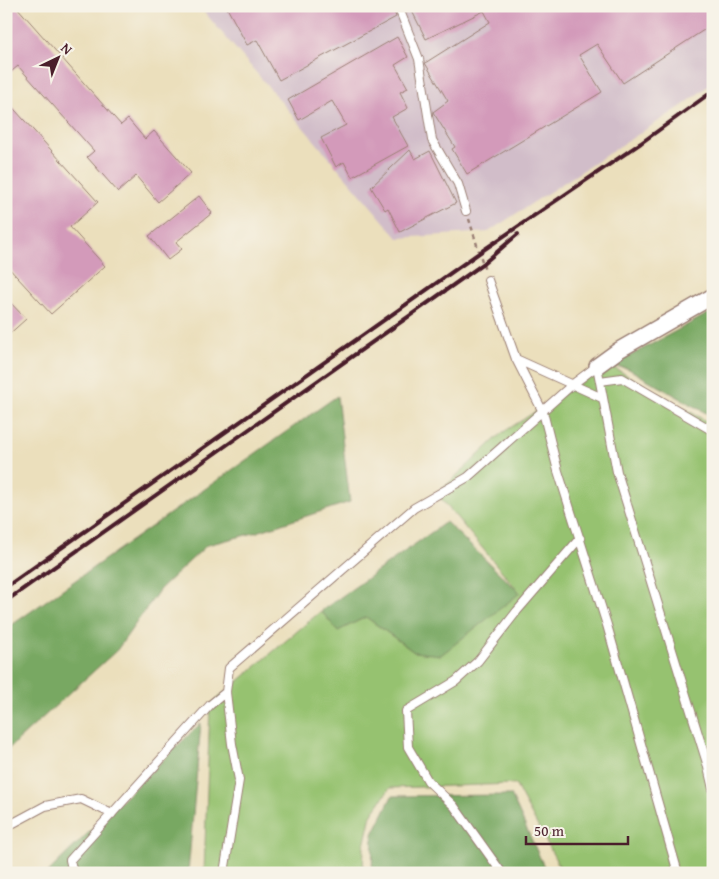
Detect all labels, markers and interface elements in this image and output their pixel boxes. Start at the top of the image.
north arrow [32,32,82,82]
text: N [57,38,78,59]
scale bar [526,814,629,846]
text: 50 m [534,820,565,841]

